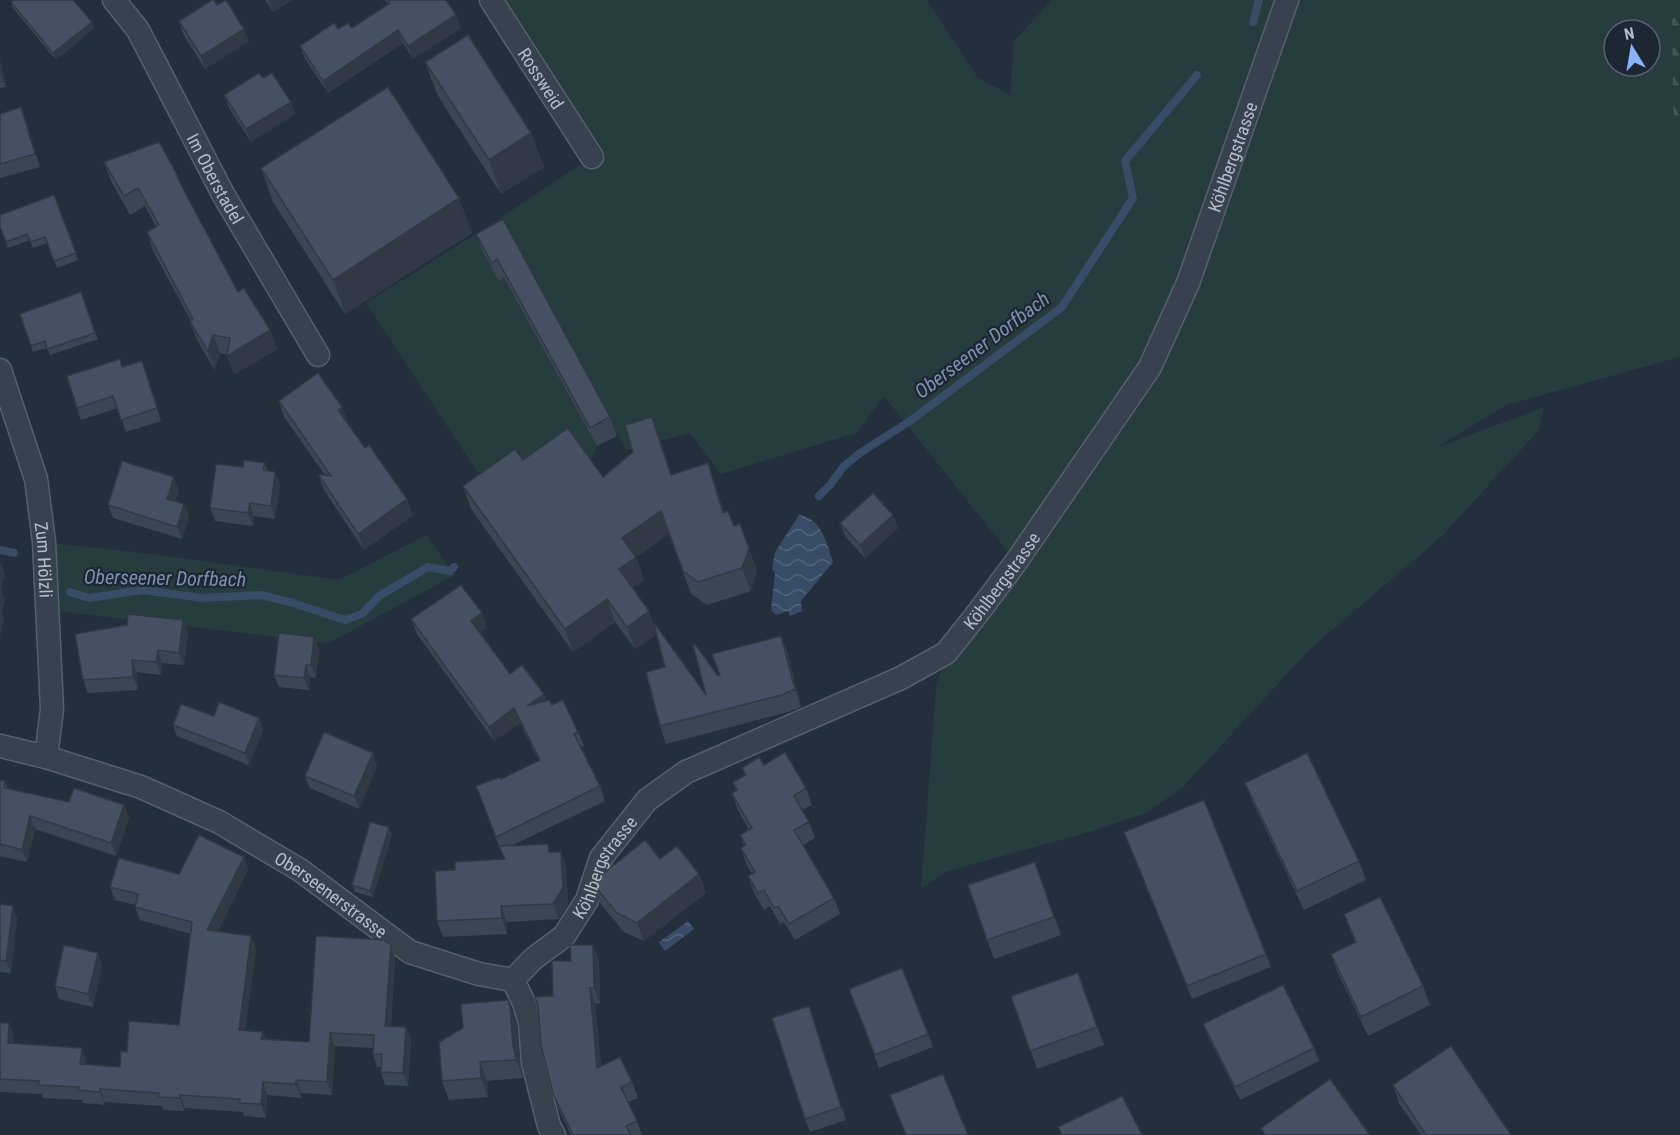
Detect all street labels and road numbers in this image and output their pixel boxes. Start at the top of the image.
street label: Rossweid [514,44,569,113]
street label: Köhlbergstrasse [1203,99,1261,215]
street label: Im Oberstadel [183,130,249,227]
street label: Zum Hölzli [31,520,57,598]
street label: Köhlbergstrasse [959,528,1044,633]
street label: Köhlbergstrasse [567,812,641,922]
street label: Oberseenerstrasse [271,847,391,942]

